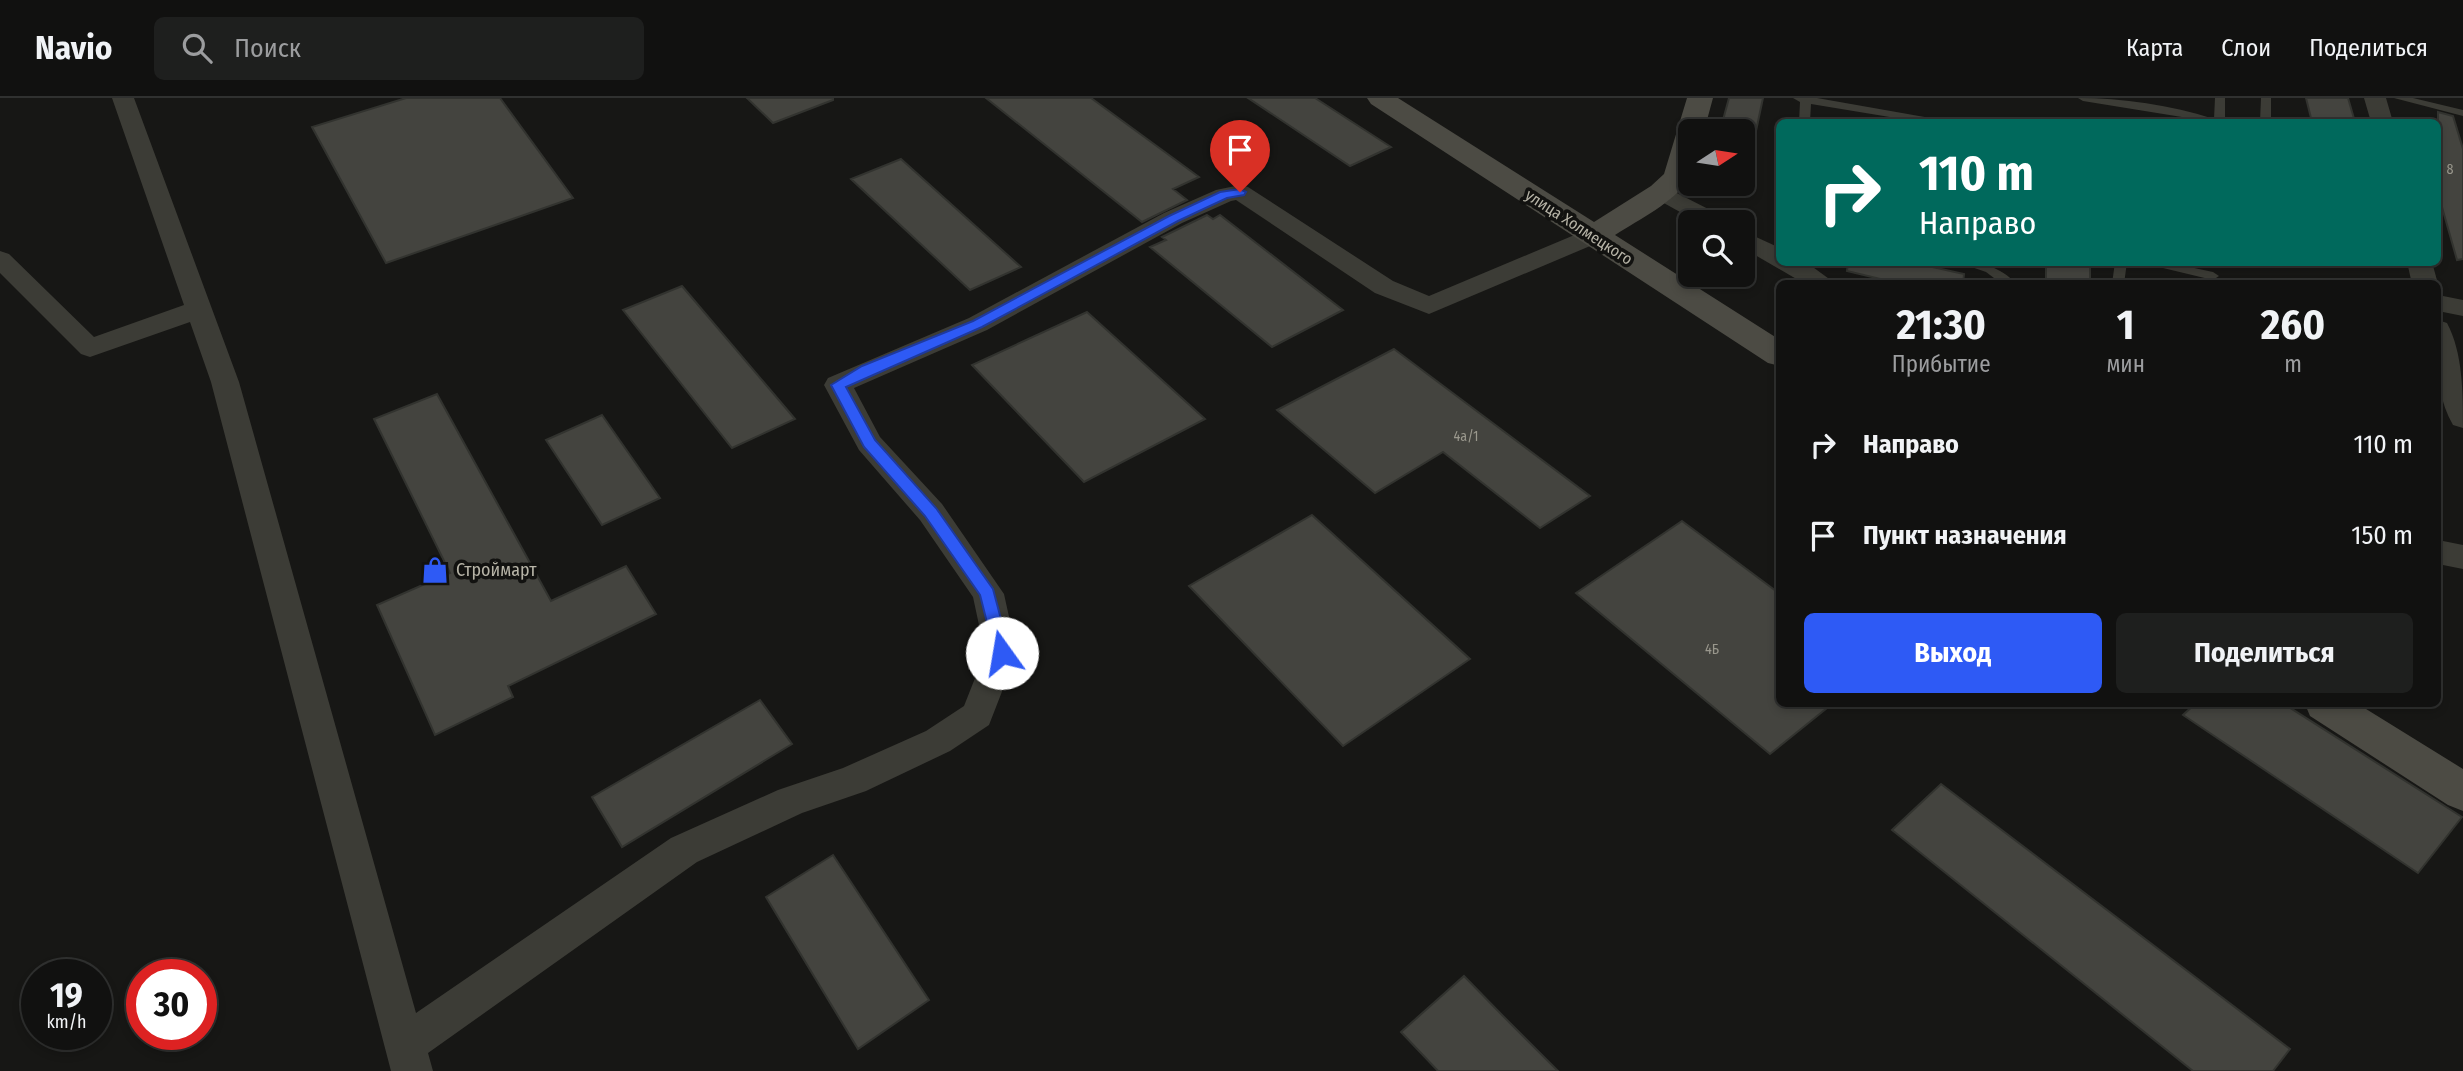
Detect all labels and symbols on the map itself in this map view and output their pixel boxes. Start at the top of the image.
north arrow [1678,119,1755,196]
pin [1210,120,1270,192]
house number: 8 [2447,161,2454,178]
street label: улица Холмецкого [1522,185,1636,269]
house number: 4а/1 [1454,428,1478,445]
shop icon: Строймарт [420,555,450,585]
place label: Строймарт [456,559,537,581]
position arrow [965,616,1039,690]
house number: 4Б [1705,641,1719,658]
speed limit sign: 30 [126,959,217,1050]

